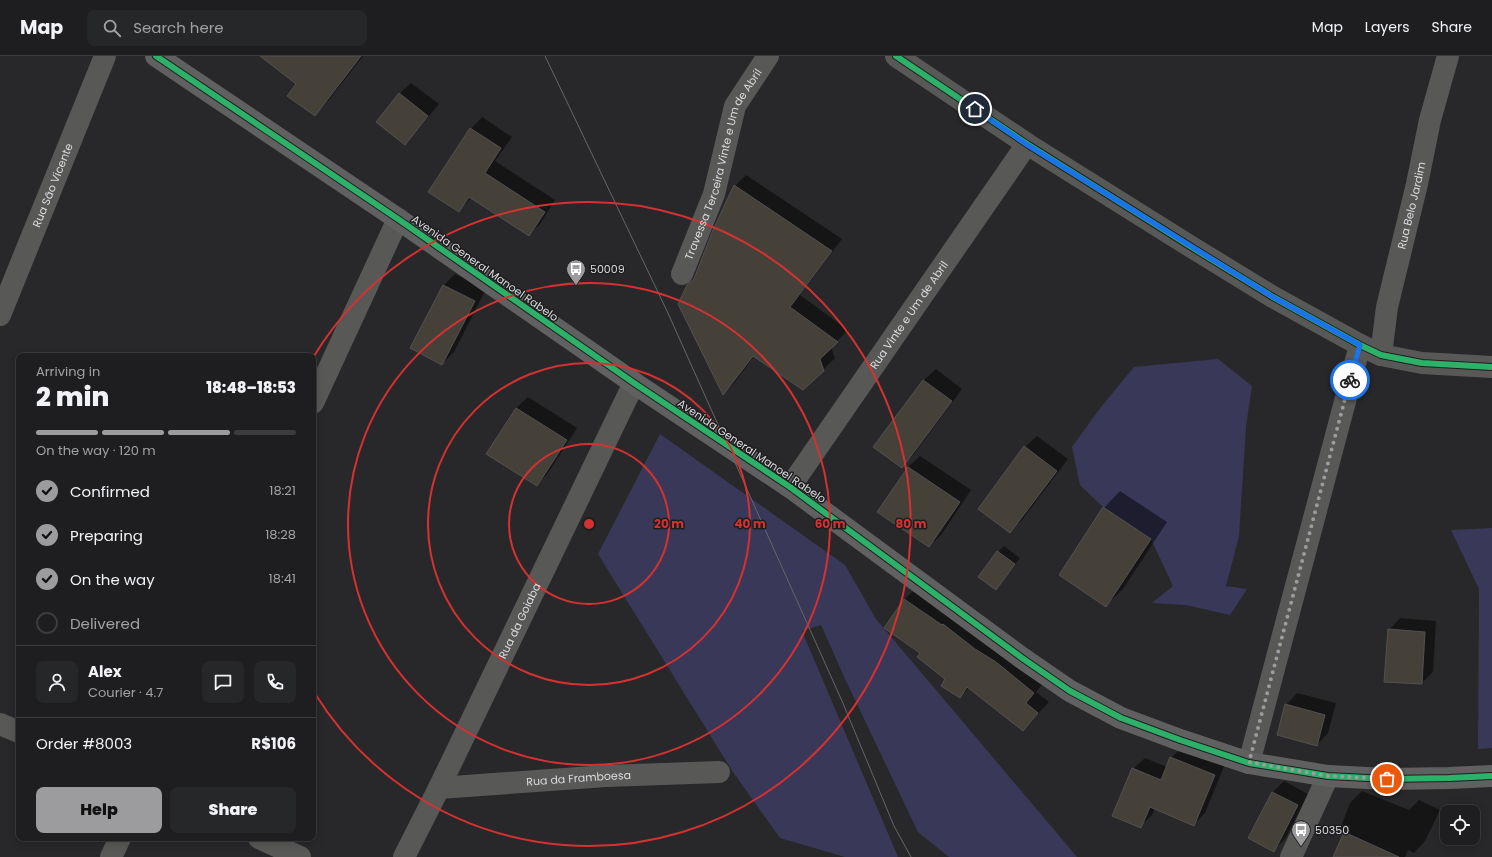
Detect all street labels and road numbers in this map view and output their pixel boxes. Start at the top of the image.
street label: Travessa Terceira Vinte e Um de Abril [681,65,766,262]
street label: Rua São Vicente [28,141,77,230]
street label: Rua Belo Jardim [1393,160,1429,251]
street label: Avenida General Manoel Rabelo [408,211,562,325]
street label: Rua Vinte e Um de Abril [866,258,952,372]
street label: Avenida General Manoel Rabelo [675,395,829,507]
street label: Rua da Goiaba [494,580,545,661]
street label: Rua da Framboesa [526,767,631,790]

